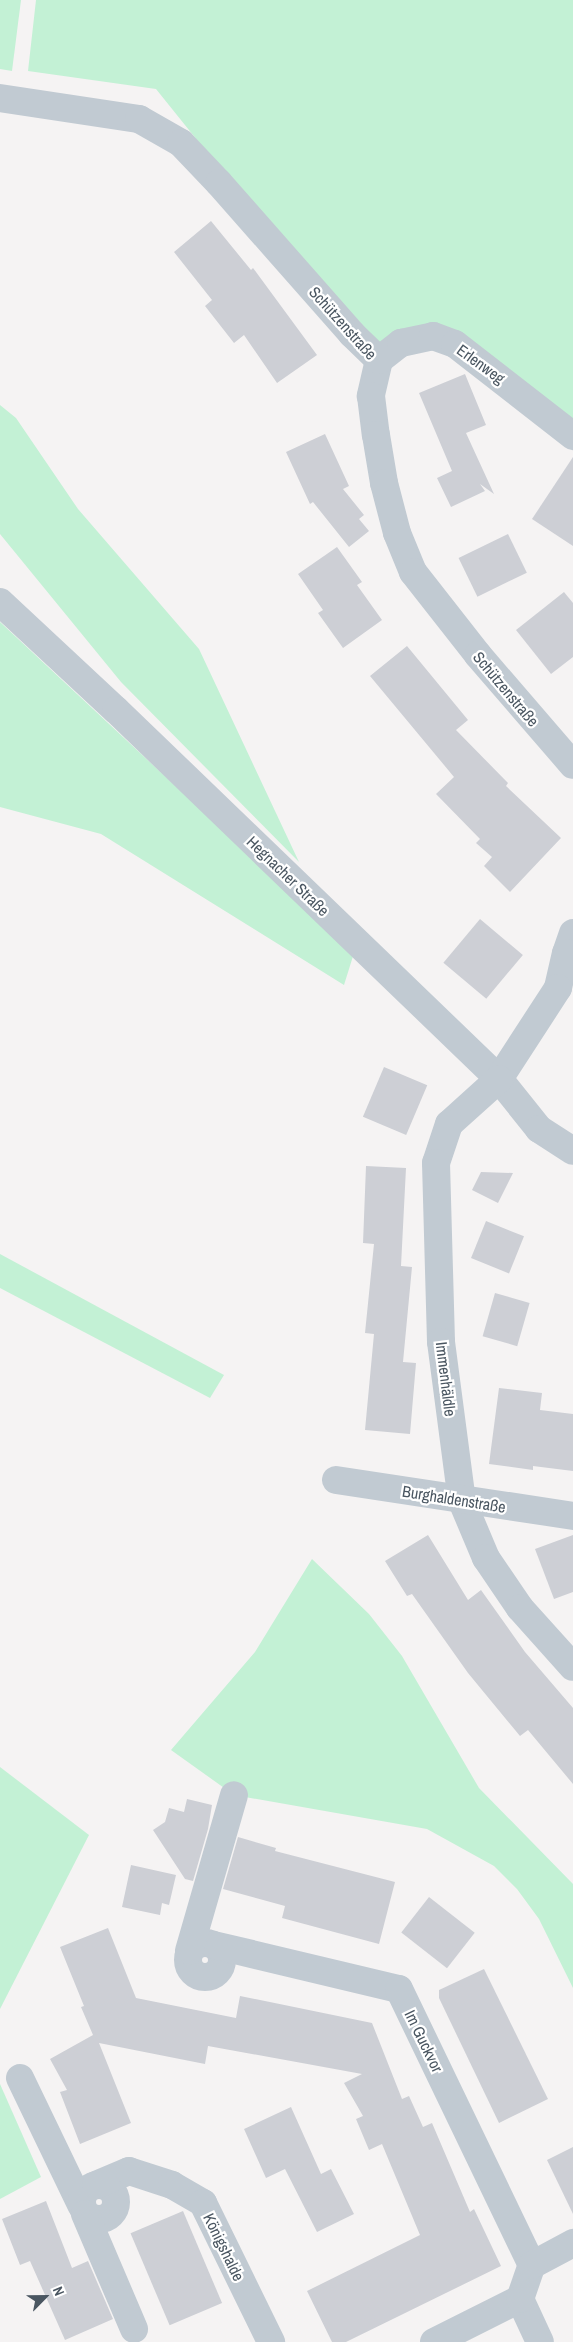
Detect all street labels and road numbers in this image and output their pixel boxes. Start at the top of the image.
street label: Schützenstraße [305,282,381,364]
street label: Erlenweg [453,340,509,388]
street label: Schützenstraße [469,648,543,730]
street label: Hegnacher Straße [243,832,333,920]
street label: Immenhäldle [432,1341,460,1417]
street label: Burghaldenstraße [401,1481,507,1517]
street label: Im Guckvor [401,2007,447,2075]
street label: Königshalde [199,2210,249,2284]

